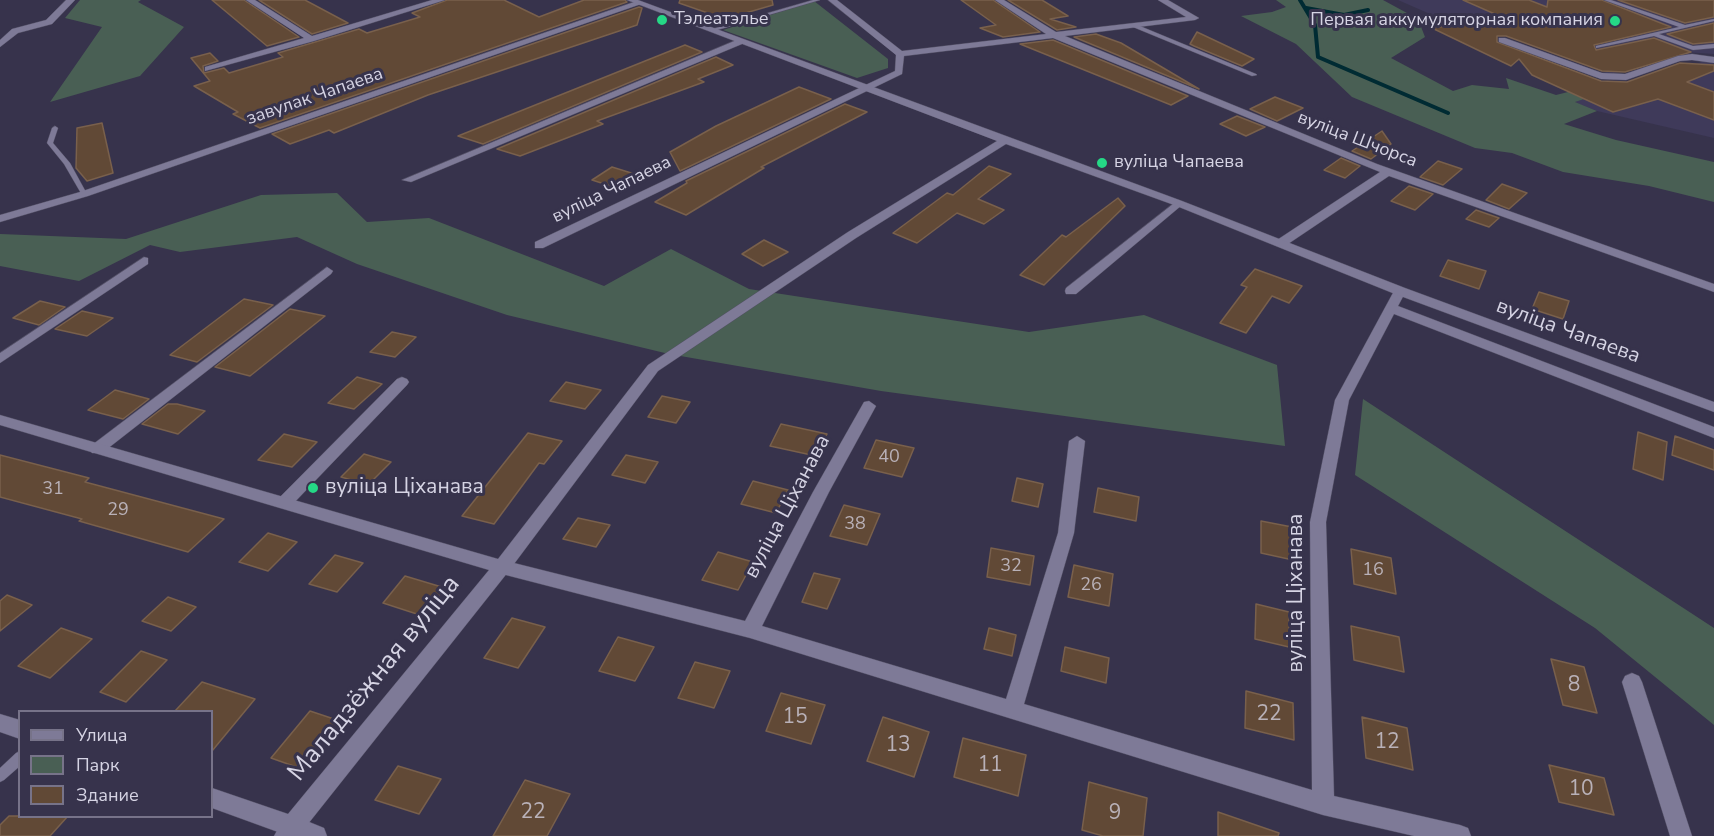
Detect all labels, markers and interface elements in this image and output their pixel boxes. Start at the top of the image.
place label: Тэлеатэлье [674,9,769,31]
place label: Первая аккумуляторная компания [1310,10,1603,32]
marker: Тэлеатэлье [655,13,669,27]
marker: Первая аккумуляторная компания [1608,14,1622,28]
street label: завулак Чапаева [244,64,386,130]
street label: вуліца Шчорса [1294,107,1420,173]
street label: вуліца Чапаева [549,152,675,228]
place label: вуліца Чапаева [1114,152,1244,174]
marker: вуліца Чапаева [1095,156,1109,170]
street label: вуліца Чапаева [1492,294,1644,370]
street label: вуліца Ціханава [740,431,836,583]
house number: 40 [878,447,900,469]
place label: вуліца Ціханава [325,475,484,501]
house number: 31 [42,479,64,501]
marker: вуліца Ціханава [306,481,320,495]
house number: 29 [107,500,129,522]
house number: 38 [844,514,866,536]
street label: вуліца Ціханава [1284,514,1310,672]
house number: 32 [1000,556,1022,578]
house number: 16 [1362,560,1384,582]
street label: Маладзёжная вуліца [282,570,468,788]
house number: 26 [1080,575,1102,597]
house number: 8 [1568,673,1580,699]
house number: 22 [1256,702,1282,728]
house number: 15 [782,705,808,731]
legend [18,710,213,818]
text: Улица [76,723,127,747]
house number: 12 [1374,730,1400,756]
house number: 13 [885,733,911,759]
text: Парк [76,753,119,777]
house number: 11 [977,753,1003,779]
house number: 10 [1568,777,1594,803]
text: Здание [76,783,139,807]
house number: 22 [520,800,546,826]
house number: 9 [1109,801,1121,827]

